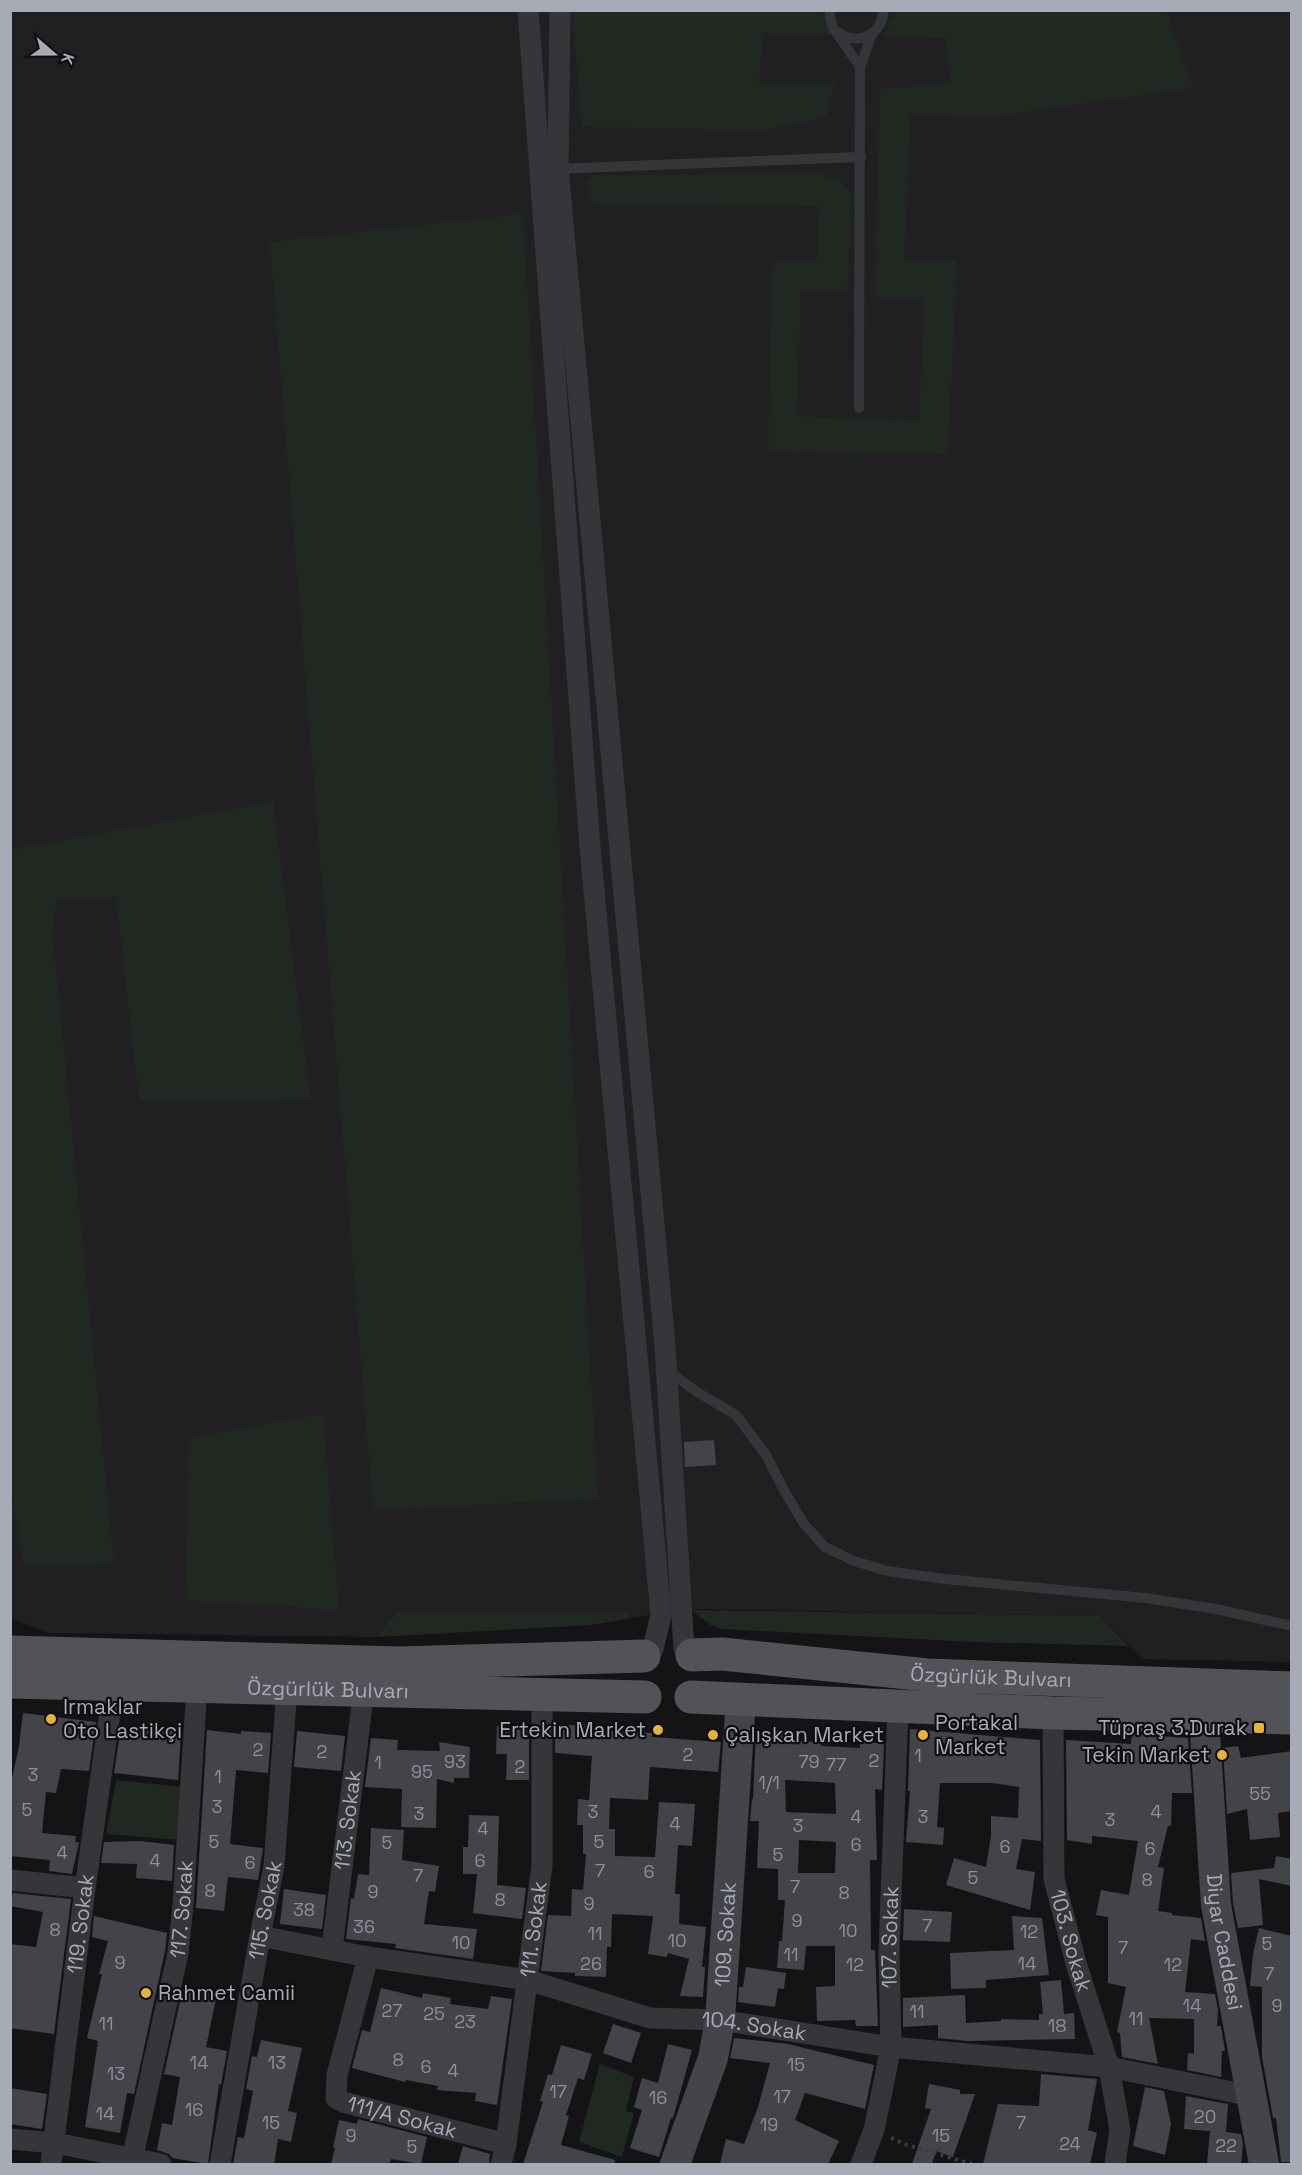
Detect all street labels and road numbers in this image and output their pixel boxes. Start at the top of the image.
street label: Özgürlük Bulvarı [909,1659,1072,1693]
street label: Özgürlük Bulvarı [247,1674,409,1704]
street label: 113. Sokak [328,1768,367,1871]
street label: 115. Sokak [242,1858,288,1962]
street label: 117. Sokak [163,1859,199,1961]
street label: 119. Sokak [61,1872,100,1975]
street label: Diyar Caddesi [1201,1873,1249,2012]
street label: 111. Sokak [514,1880,553,1979]
street label: 109. Sokak [708,1881,742,1988]
street label: 107. Sokak [875,1885,904,1989]
street label: 103. Sokak [1044,1886,1098,1995]
street label: 104. Sokak [701,2005,808,2046]
street label: 111/A Sokak [344,2090,460,2144]

